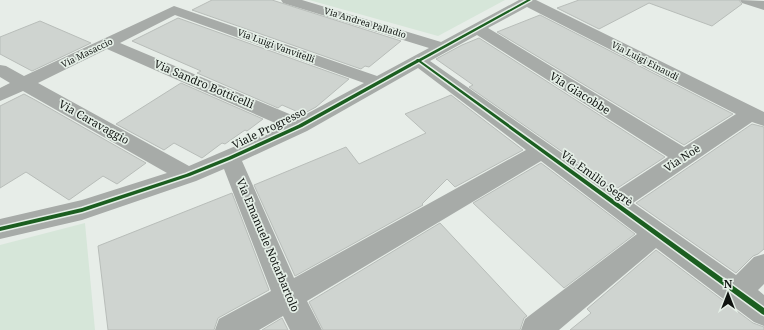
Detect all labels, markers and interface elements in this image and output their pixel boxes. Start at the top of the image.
street label: Via Andrea Palladio [322,4,408,41]
street label: Via Luigi Vanvitelli [236,25,317,66]
street label: Via Masaccio [59,34,115,71]
street label: Via Luigi Einaudi [609,38,681,83]
street label: Via Sandro Botticelli [152,56,257,112]
street label: Via Giacobbe [547,68,613,117]
street label: Via Caravaggio [56,96,132,147]
street label: Viale Progresso [229,103,308,152]
street label: Via Noè [661,140,703,175]
street label: Via Emilio Segrè [558,146,636,209]
street label: Via Emanuele Notarbartolo [233,176,303,314]
north arrow [708,274,748,314]
text: N [724,276,733,291]

